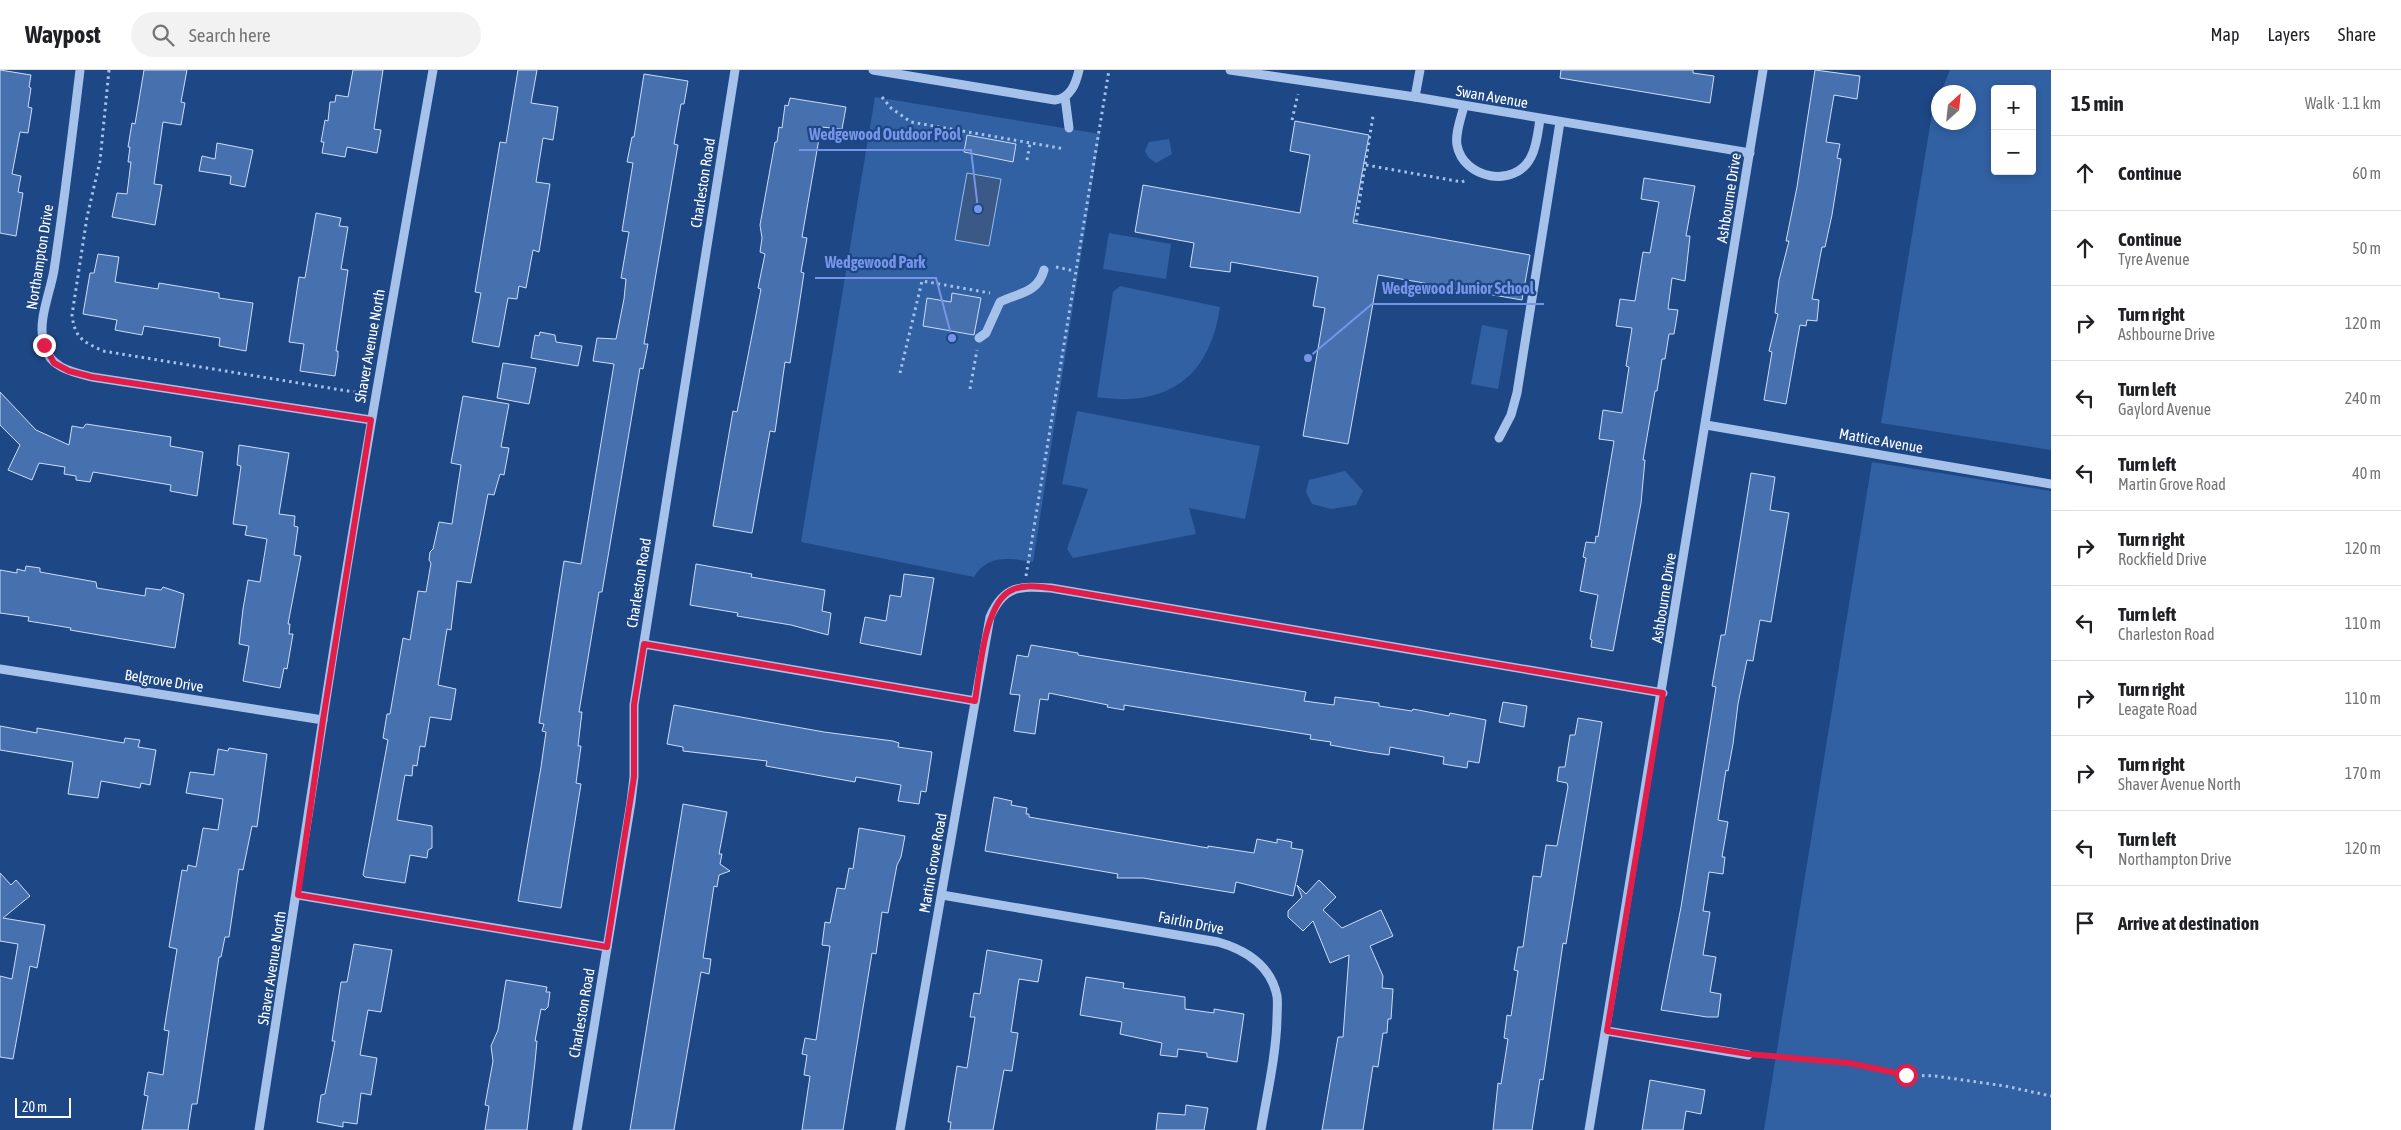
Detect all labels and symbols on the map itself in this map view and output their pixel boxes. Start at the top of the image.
street label: Swan Avenue [1455,82,1530,111]
north arrow [1931,85,1976,130]
callout: Wedgewood Outdoor Pool [799,119,971,150]
text: Wedgewood Outdoor Pool [808,125,962,143]
street label: Charleston Road [687,137,718,229]
street label: Ashbourne Drive [1713,151,1744,244]
street label: Northampton Drive [23,203,56,311]
callout: Wedgewood Park [815,247,936,278]
text: Wedgewood Park [824,253,926,271]
callout: Wedgewood Junior School [1372,273,1544,304]
text: Wedgewood Junior School [1381,279,1535,297]
street label: Shaver Avenue North [351,288,388,404]
route end [33,334,56,357]
street label: Mattice Avenue [1838,425,1925,456]
street label: Charleston Road [623,537,654,629]
street label: Ashbourne Drive [1648,551,1679,644]
street label: Belgrove Drive [124,666,205,695]
street label: Martin Grove Road [915,812,950,914]
street label: Fairlin Drive [1157,908,1226,937]
street label: Shaver Avenue North [254,910,289,1026]
street label: Charleston Road [565,967,598,1059]
route start [1895,1064,1918,1087]
scale bar [15,1095,71,1118]

